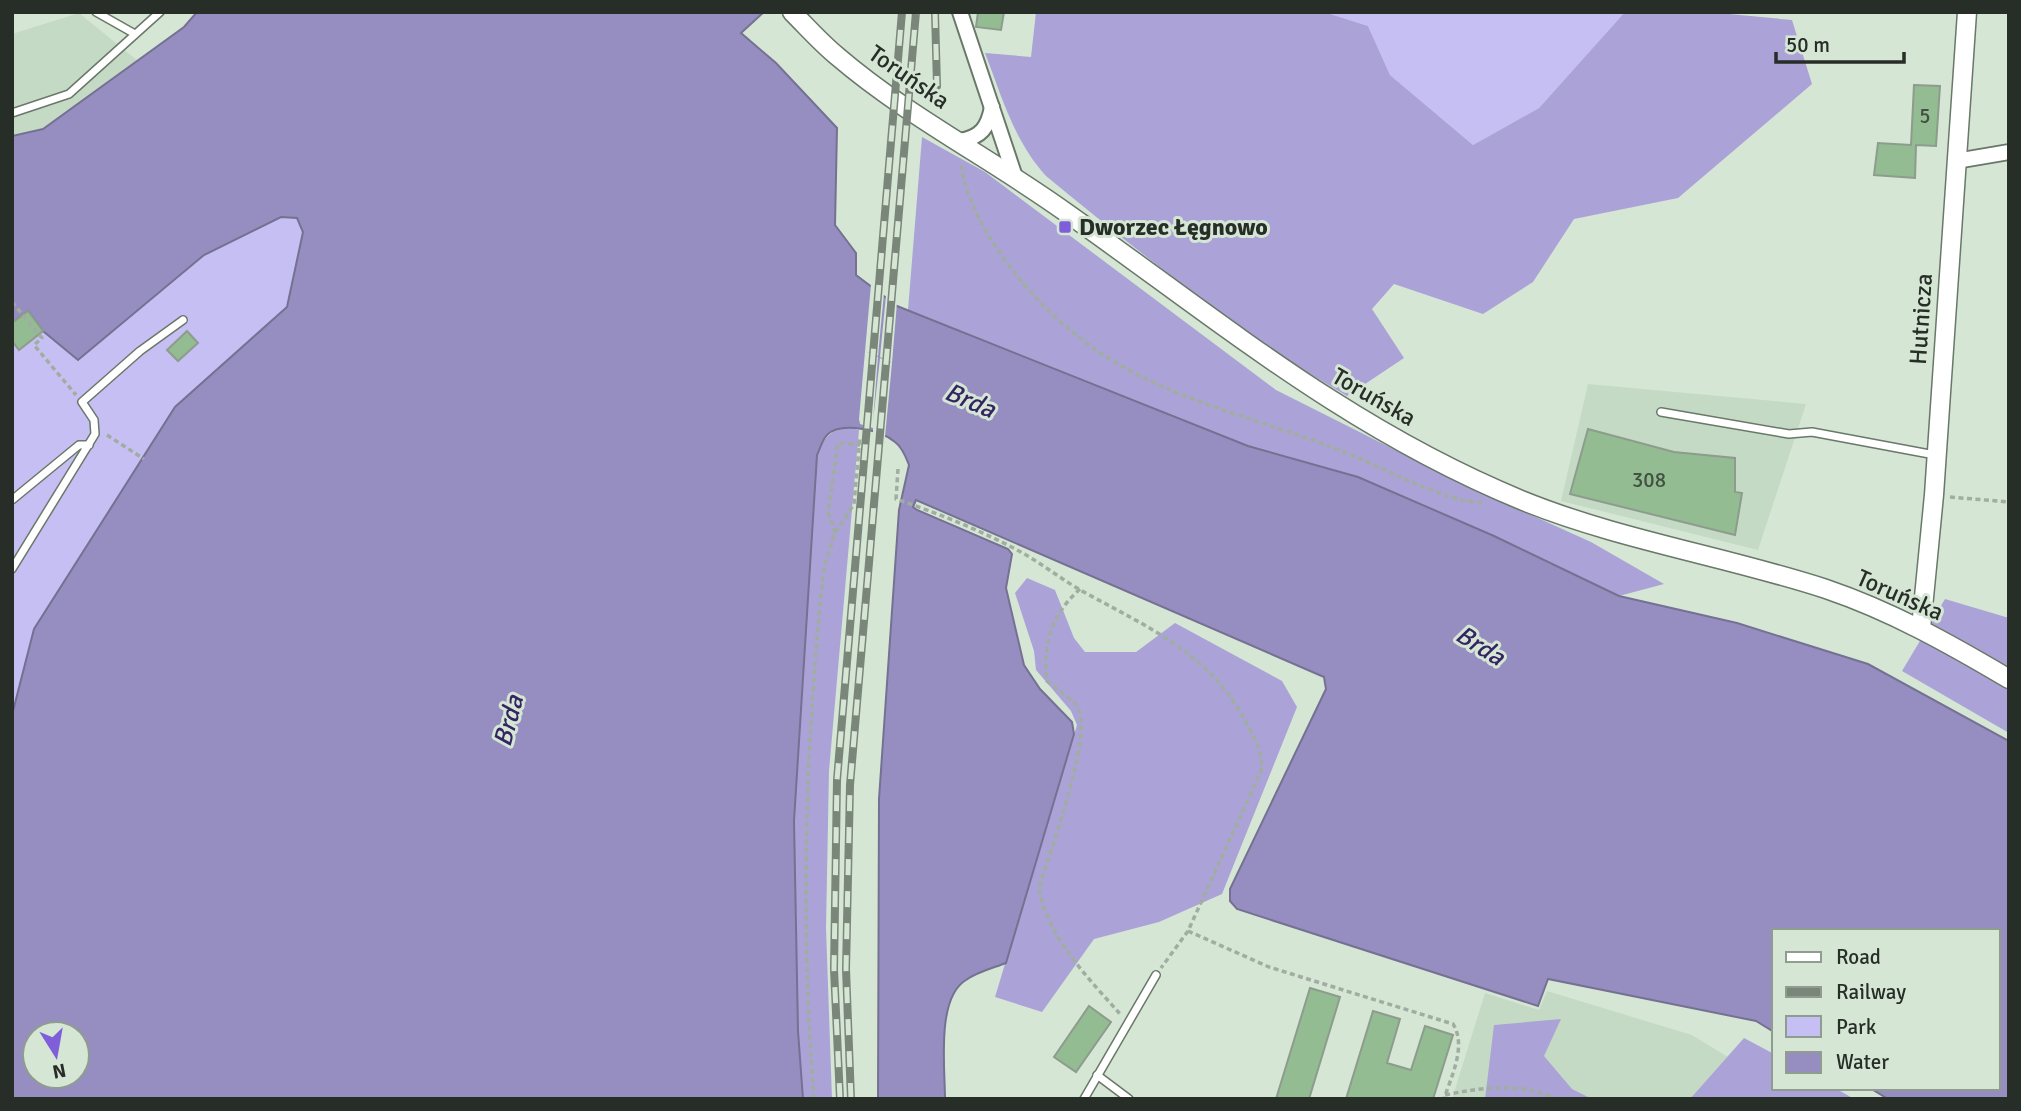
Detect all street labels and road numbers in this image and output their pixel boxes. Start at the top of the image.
street label: Toruńska [863,38,955,116]
street label: Hutnicza [1903,272,1939,366]
street label: Toruńska [1327,361,1421,433]
street label: Toruńska [1852,563,1948,627]

